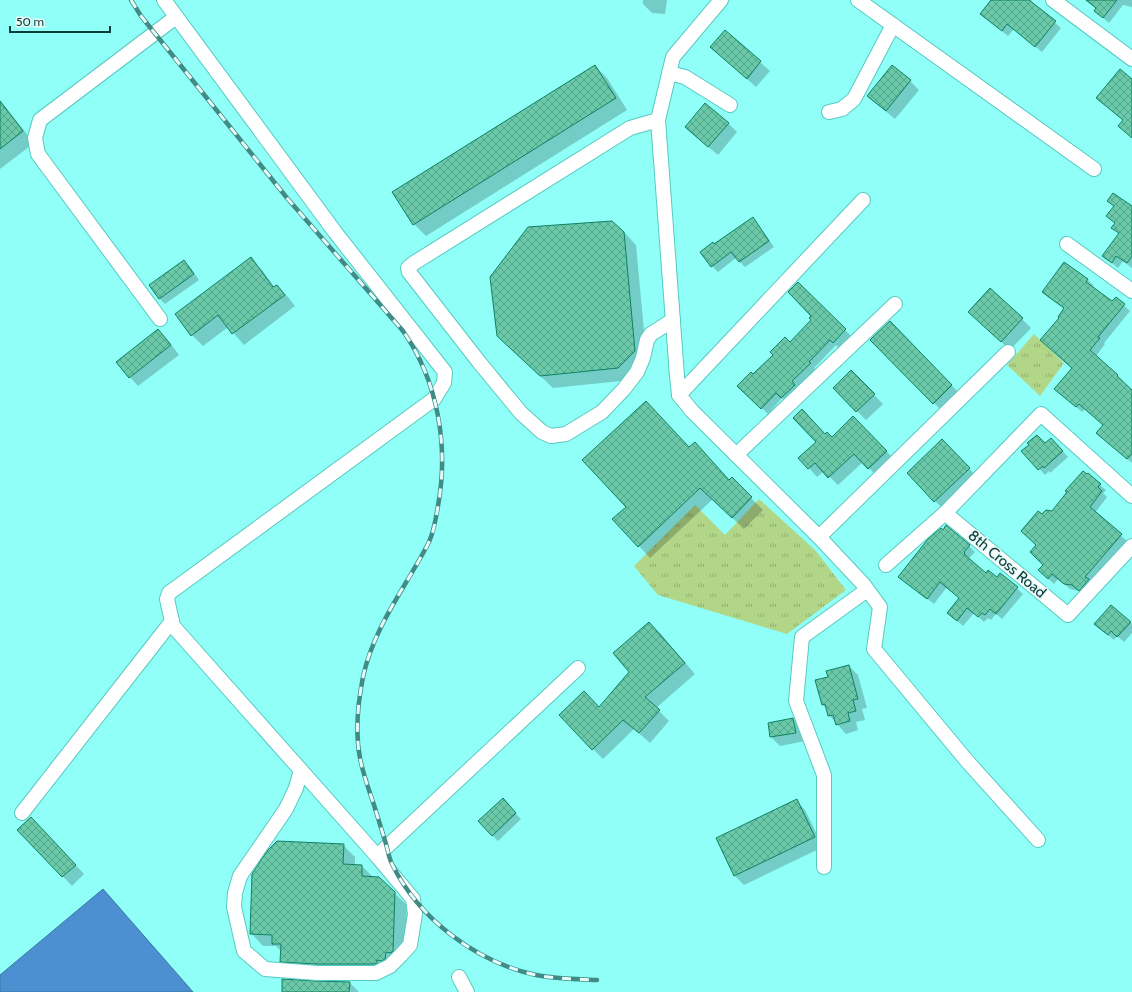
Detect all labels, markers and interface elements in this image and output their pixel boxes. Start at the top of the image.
scale bar [10,8,110,34]
text: 50 m [16,14,44,29]
street label: 8th Cross Road [964,526,1050,602]

